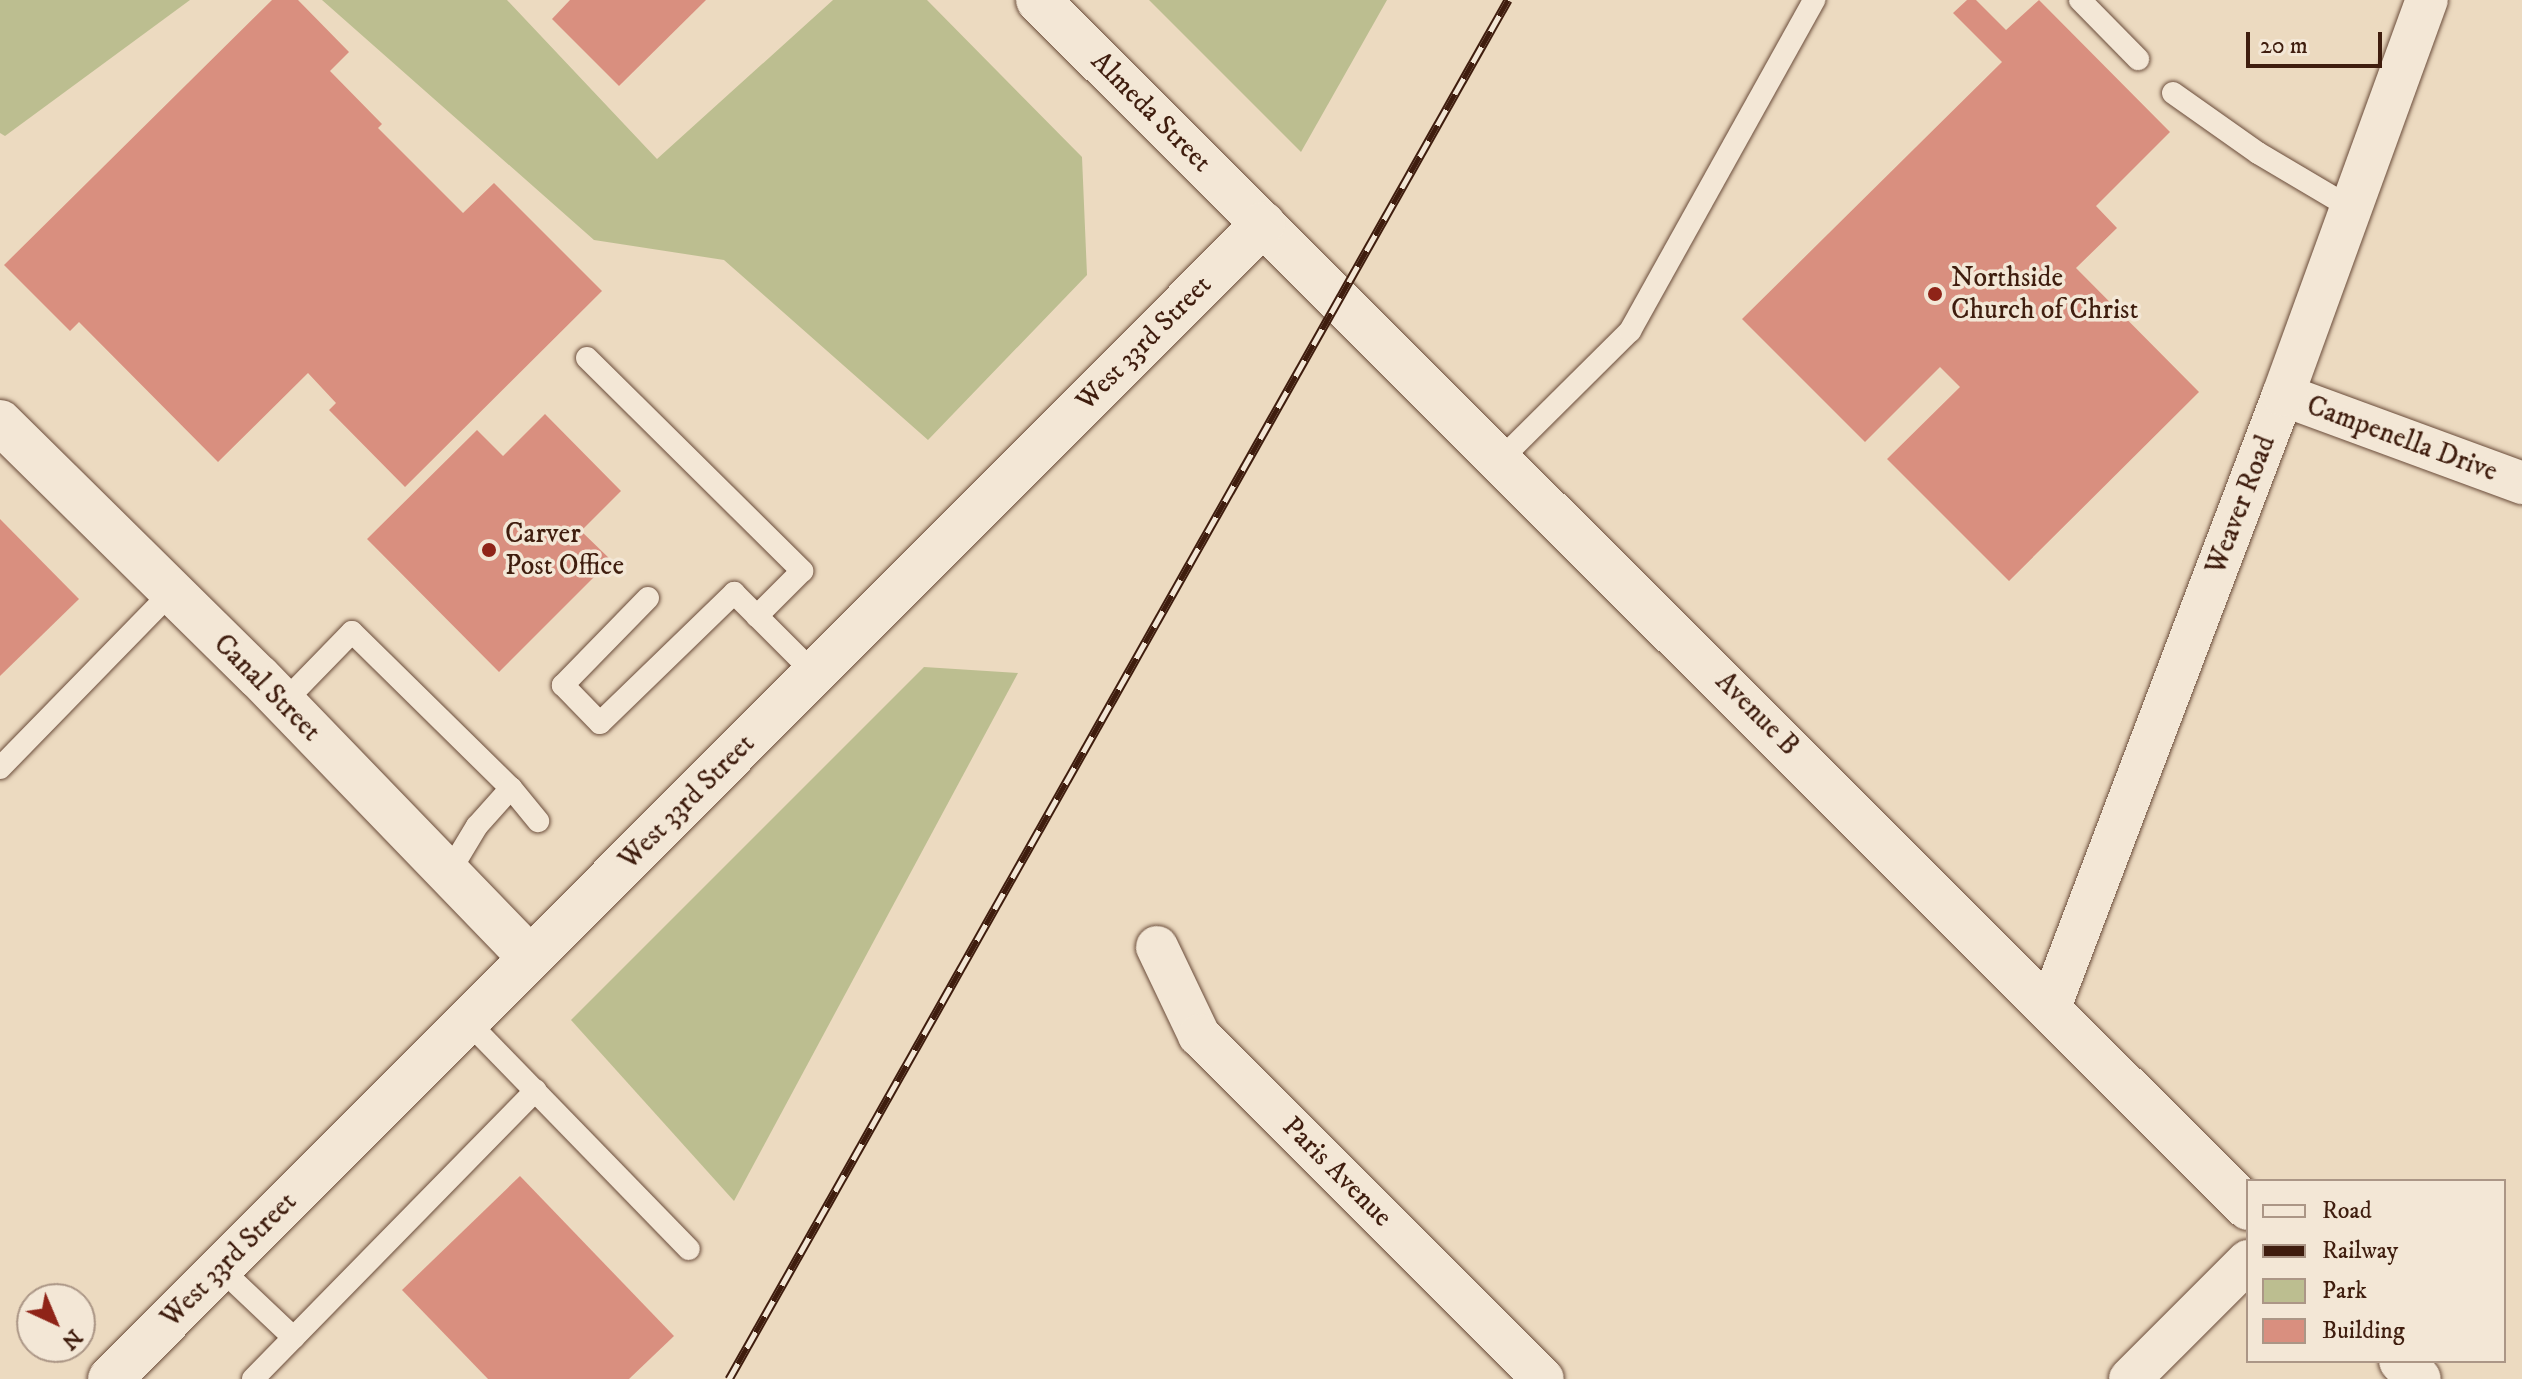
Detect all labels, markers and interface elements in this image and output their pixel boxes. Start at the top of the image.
scale bar [2250,16,2386,66]
text: 20 m [2260,31,2308,61]
street label: Almeda Street [1084,45,1218,179]
place label: Northside Church of Christ [1951,261,2138,327]
street label: West 33rd Street [1069,268,1219,418]
marker: Northside Church of Christ [1926,285,1944,303]
street label: Campenella Drive [2302,389,2502,489]
street label: Weaver Road [2199,431,2283,579]
place label: Carver Post Office [505,517,624,583]
marker: Carver Post Office [480,541,498,559]
street label: Canal Street [206,627,328,749]
street label: Avenue B [1708,665,1806,763]
street label: West 33rd Street [612,727,762,877]
street label: Paris Avenue [1275,1110,1399,1234]
legend [2246,1179,2506,1363]
street label: West 33rd Street [154,1185,304,1335]
text: Road [2322,1196,2372,1226]
text: Railway [2322,1236,2398,1266]
text: Park [2322,1276,2367,1306]
north arrow [16,1283,96,1363]
text: Building [2322,1316,2405,1346]
text: N [56,1323,88,1355]

